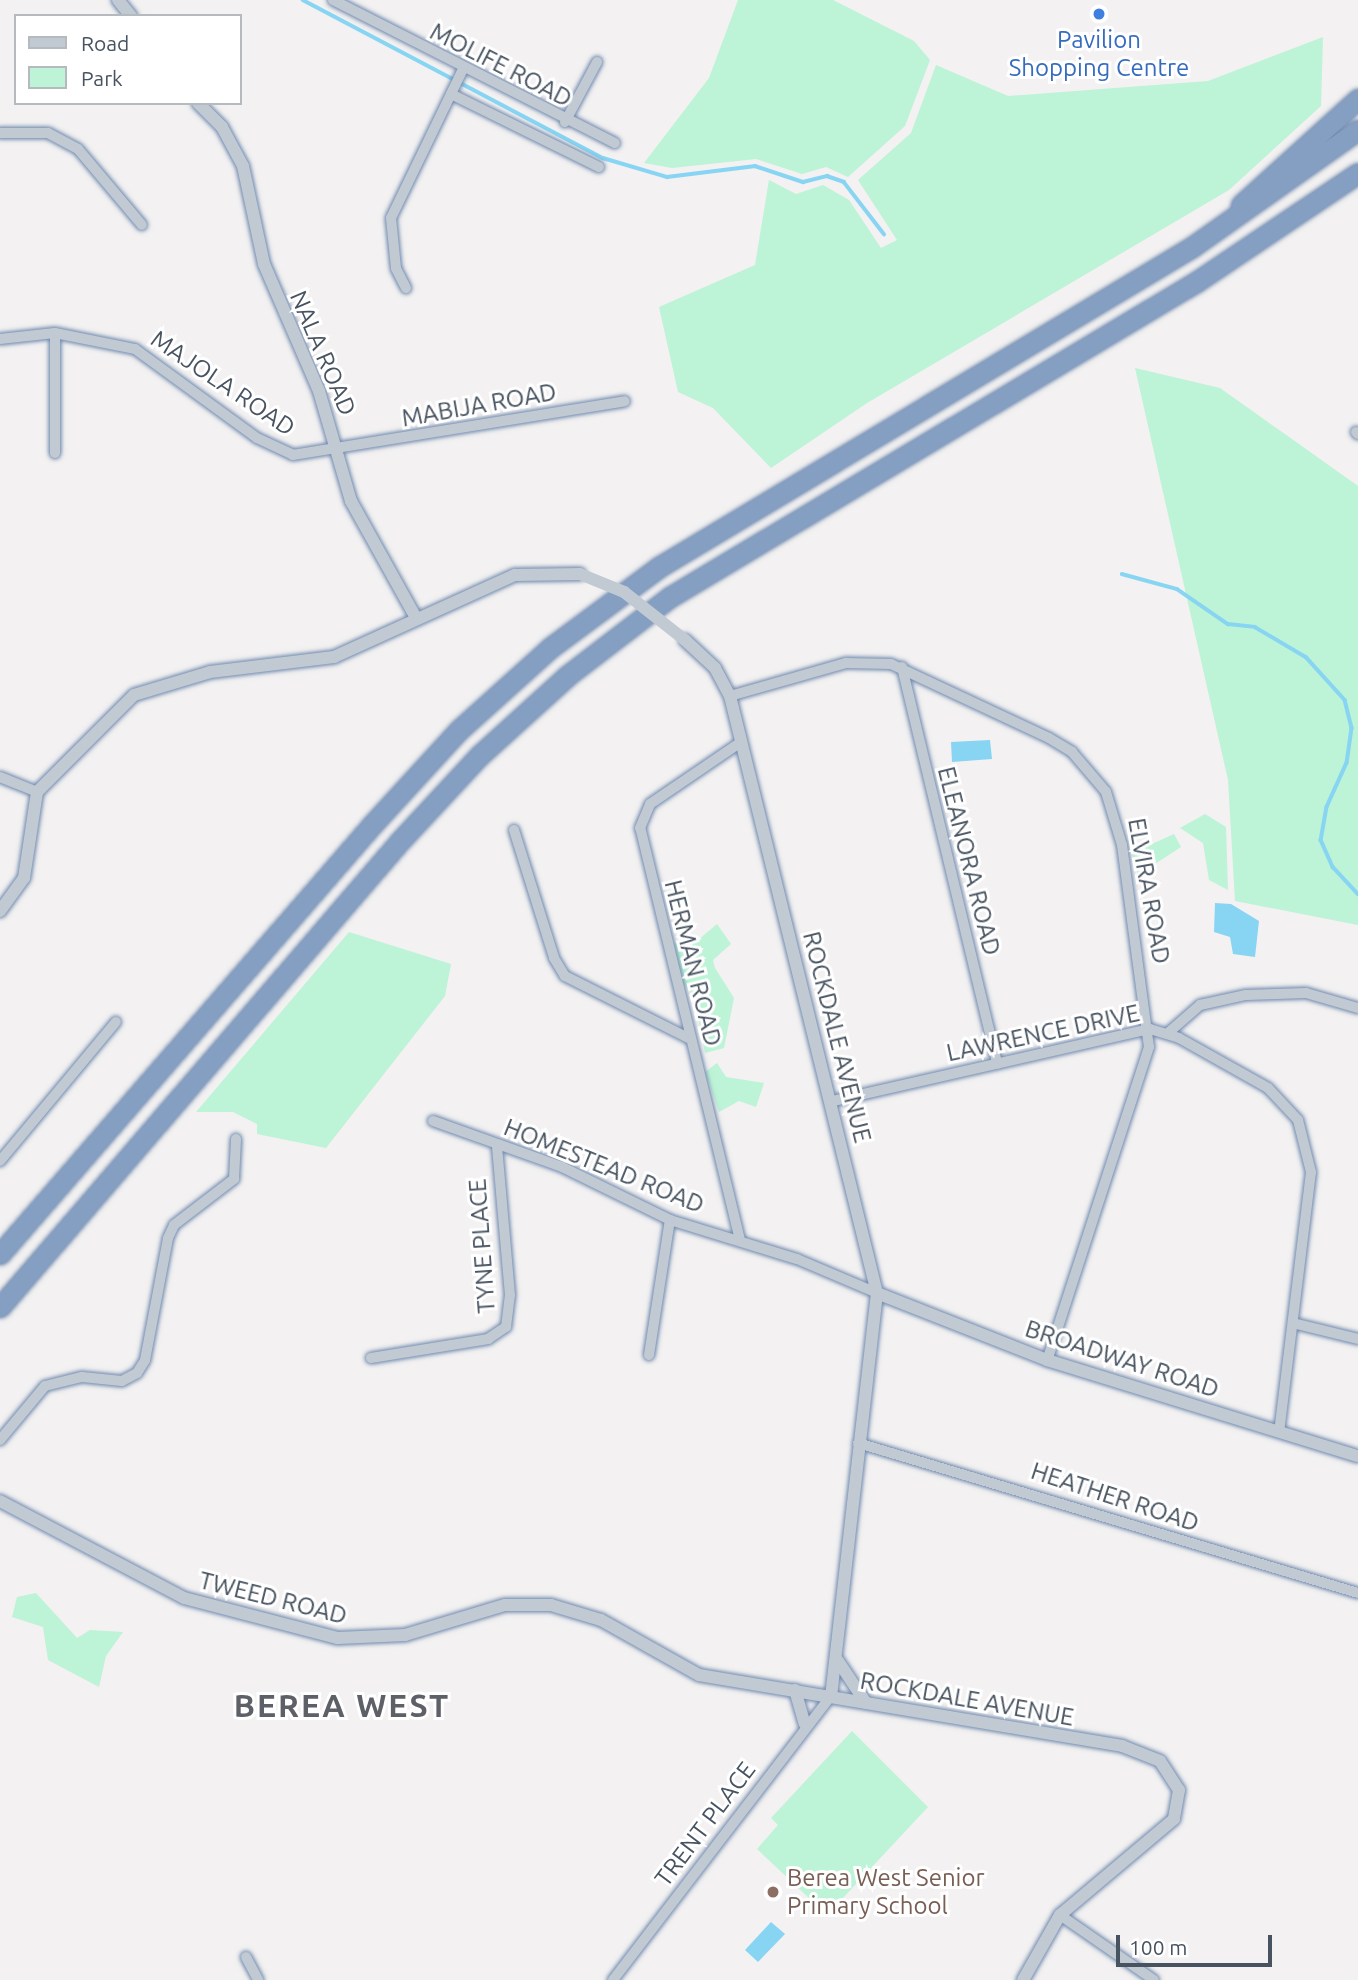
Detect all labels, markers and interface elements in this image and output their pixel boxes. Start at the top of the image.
marker: Pavilion Shopping Centre [1091,6,1107,22]
legend [14,14,242,105]
street label: MOLIFE ROAD [425,17,577,113]
place label: Pavilion Shopping Centre [1009,26,1189,82]
text: Road [81,31,129,55]
text: Park [81,66,123,90]
street label: NALA ROAD [284,286,362,420]
street label: MAJOLA ROAD [146,324,300,442]
street label: MABIJA ROAD [399,377,559,433]
street label: ELEANORA ROAD [932,764,1006,958]
street label: ELVIRA ROAD [1122,816,1176,966]
street label: HERMAN ROAD [658,877,728,1049]
street label: ROCKDALE AVENUE [797,929,877,1145]
street label: LAWRENCE DRIVE [944,998,1142,1068]
street label: HOMESTEAD ROAD [500,1113,708,1219]
street label: TYNE PLACE [463,1178,501,1314]
street label: BROADWAY ROAD [1022,1314,1222,1404]
street label: HEATHER ROAD [1027,1456,1203,1538]
street label: TWEED ROAD [196,1566,350,1630]
street label: ROCKDALE AVENUE [858,1666,1076,1732]
district label: BEREA WEST [235,1686,449,1724]
street label: TRENT PLACE [649,1756,761,1892]
place label: Berea West Senior Primary School [787,1864,985,1920]
marker: Berea West Senior Primary School [765,1884,781,1900]
scale bar [1120,1920,1276,1964]
text: 100 m [1129,1935,1187,1959]

